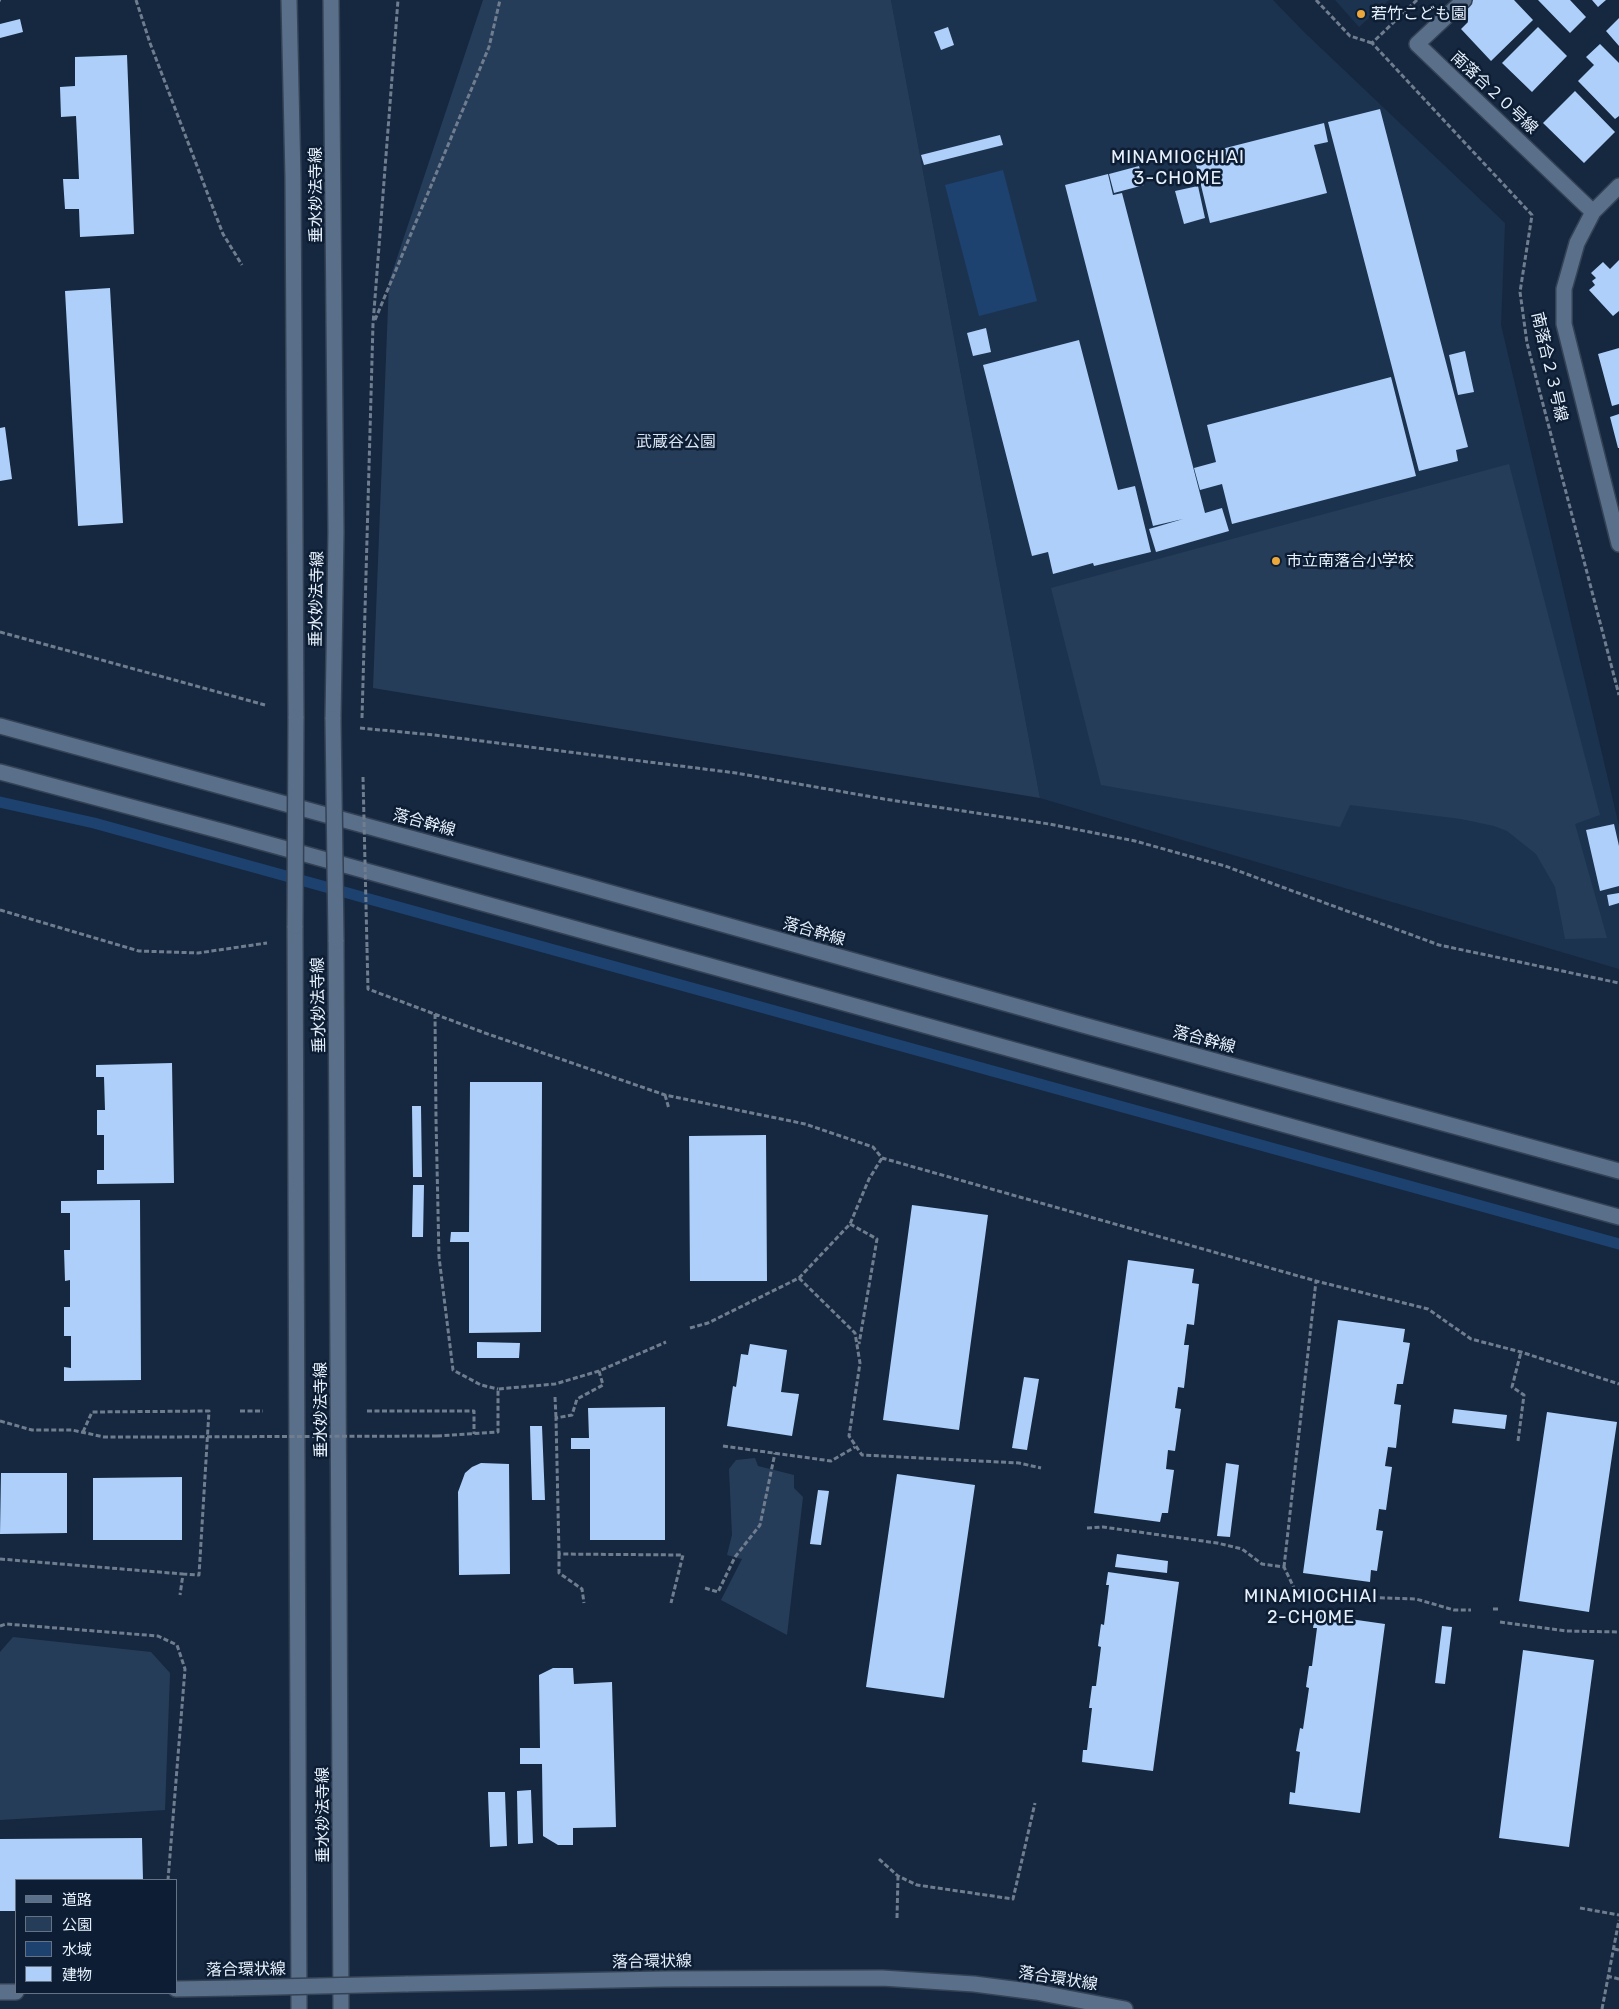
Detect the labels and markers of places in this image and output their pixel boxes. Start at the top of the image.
place label: 若竹こども園 [1371,4,1467,24]
marker: 若竹こども園 [1355,8,1367,20]
place label: 市立南落合小学校 [1286,551,1414,571]
marker: 市立南落合小学校 [1270,555,1282,567]

